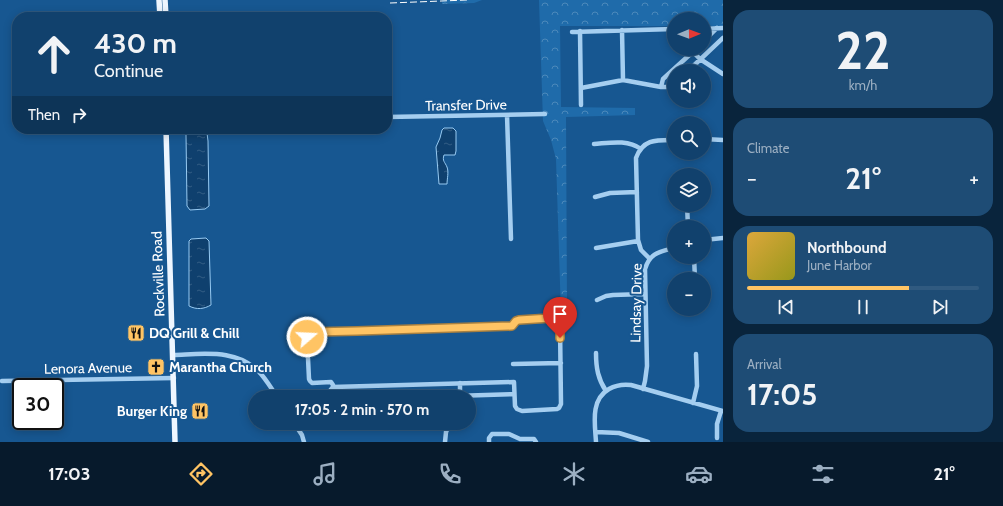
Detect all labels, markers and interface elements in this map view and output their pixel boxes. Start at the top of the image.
north arrow [667,12,711,56]
map controls [667,12,711,316]
text: 22 [835,19,891,82]
text: 430 m [94,26,177,60]
icon: ahead [28,28,80,80]
text: Continue [94,60,163,82]
button: sound [667,64,711,108]
text: km/h [849,77,877,93]
street label: Transfer Drive [425,95,507,115]
icon: right [68,104,90,126]
text: Then [28,106,60,124]
button: search [667,116,711,160]
text: Climate [747,140,789,156]
text: 21° [845,160,881,197]
text: − [747,165,757,192]
text: + [969,165,979,192]
button: layers [667,168,711,212]
button: + [667,220,711,264]
street label: Rockville Road [148,231,168,317]
text: Northbound [807,239,887,257]
text: June Harbor [807,257,872,273]
street label: Lindsay Drive [626,263,646,343]
button: − [667,272,711,316]
icon: previous [775,296,797,318]
icon: pause [852,296,874,318]
icon: next [929,296,951,318]
pin [543,297,577,338]
icon: arrive [549,303,571,325]
position arrow [286,316,328,358]
restaurant icon: DQ Grill & Chill [126,323,146,343]
place label: DQ Grill & Chill [149,324,240,342]
text: Arrival [747,356,782,372]
church icon: Marantha Church [146,357,166,377]
street label: Lenora Avenue [44,358,132,378]
place label: Marantha Church [169,358,272,376]
text: 17:05 [747,376,817,413]
speed limit sign: 30 [12,378,64,430]
restaurant icon: Burger King [190,401,210,421]
text: 17:05 · 2 min · 570 m [295,401,429,419]
place label: Burger King [117,402,187,420]
icon: directions [187,460,215,488]
icon: music [311,460,339,488]
icon: phone [436,460,464,488]
icon: climate [560,460,588,488]
icon: car [685,460,713,488]
icon: filters [809,460,837,488]
text: 17:03 [48,463,90,485]
text: 21° [933,463,955,485]

